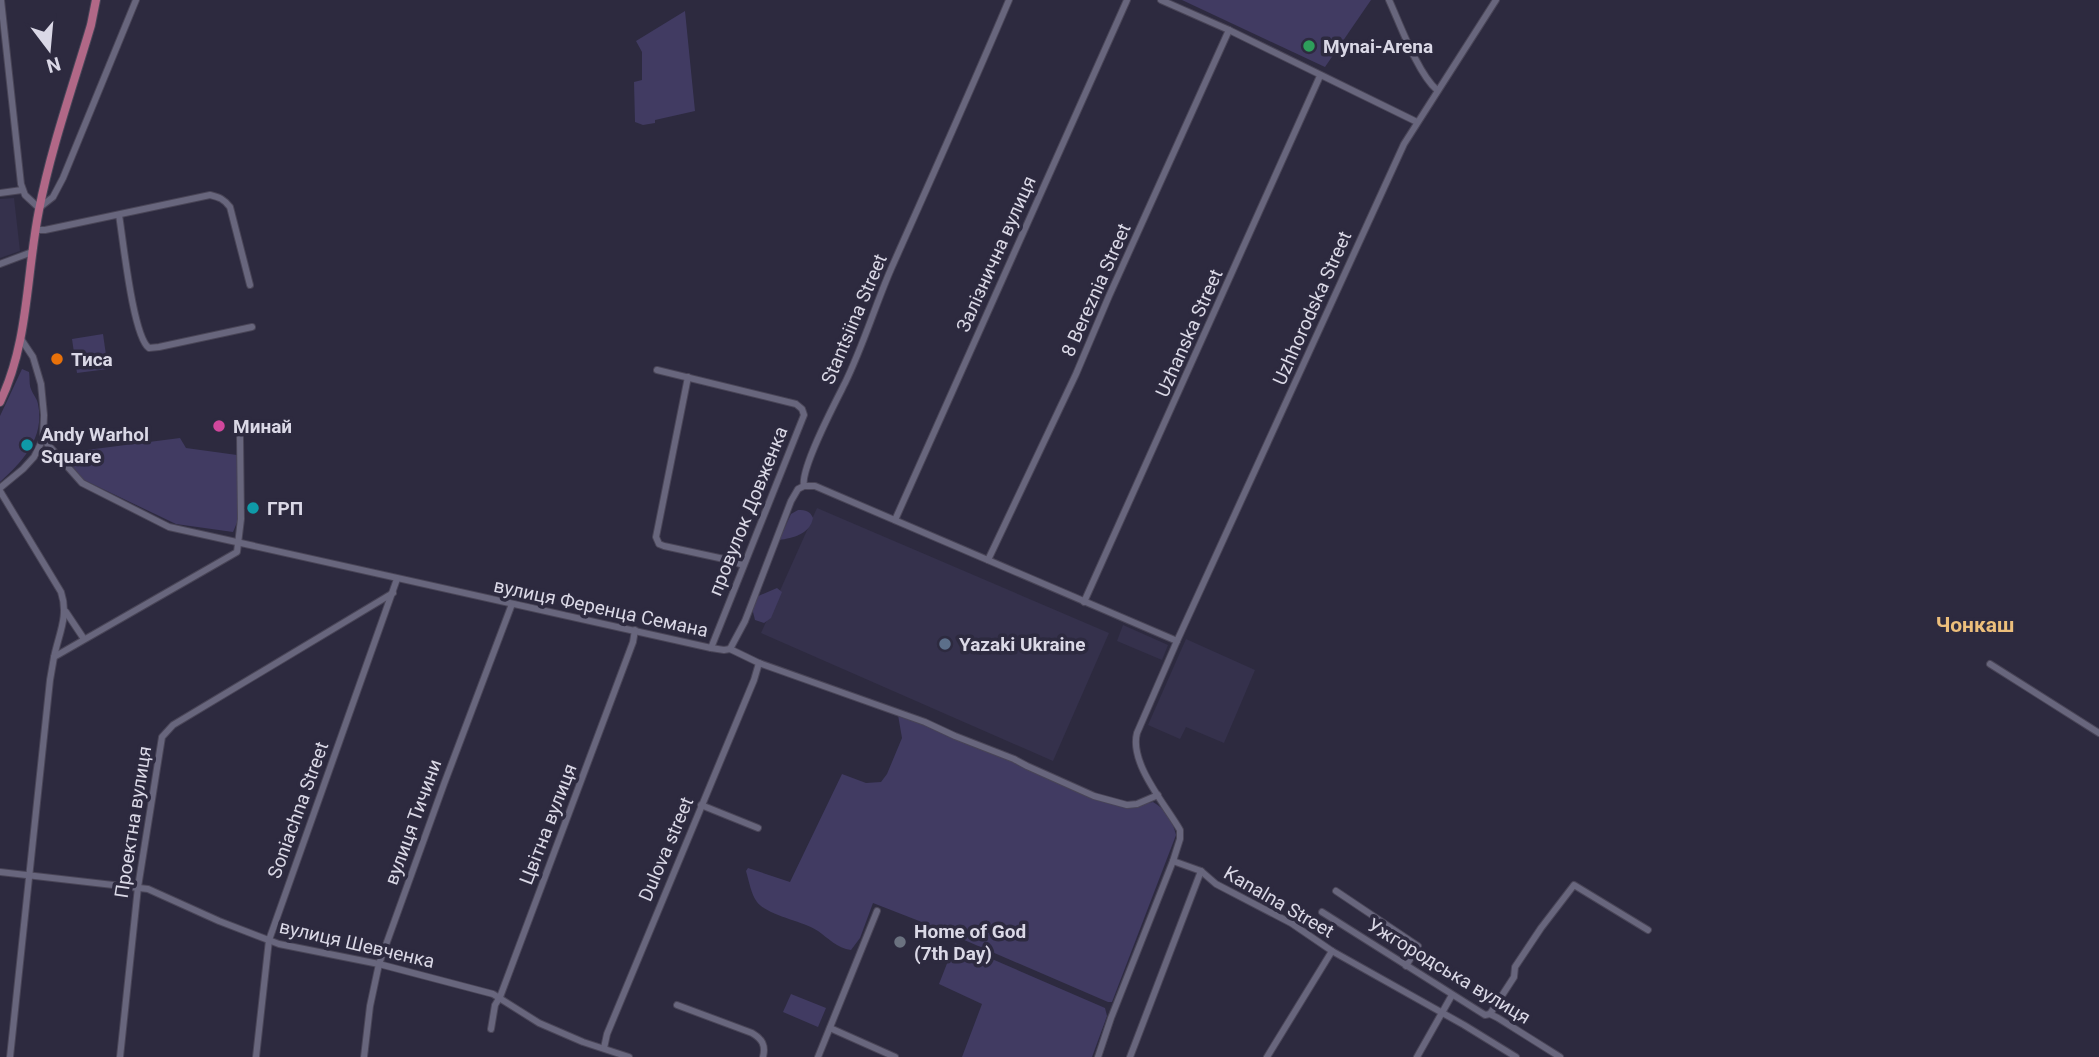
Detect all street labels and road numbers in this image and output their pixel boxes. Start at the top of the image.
street label: Залізнична вулиця [951,172,1041,336]
street label: 8 Bereznia Street [1056,220,1136,360]
street label: Uzhhorodska Street [1268,228,1356,388]
street label: Stantsiina Street [816,250,892,388]
street label: Uzhanska Street [1150,265,1228,401]
street label: провулок Довженка [704,423,792,599]
street label: вулиця Ференца Семана [492,574,710,642]
street label: Soniachna Street [263,739,333,881]
street label: Проектна вулиця [110,744,156,900]
street label: вулиця Тичини [380,756,446,888]
street label: Цвітна вулиця [514,760,582,888]
street label: Dulova street [634,793,698,905]
street label: Kanalna Street [1220,861,1338,943]
street label: Ужгородська вулиця [1363,913,1535,1029]
street label: вулиця Шевченка [277,915,437,973]

